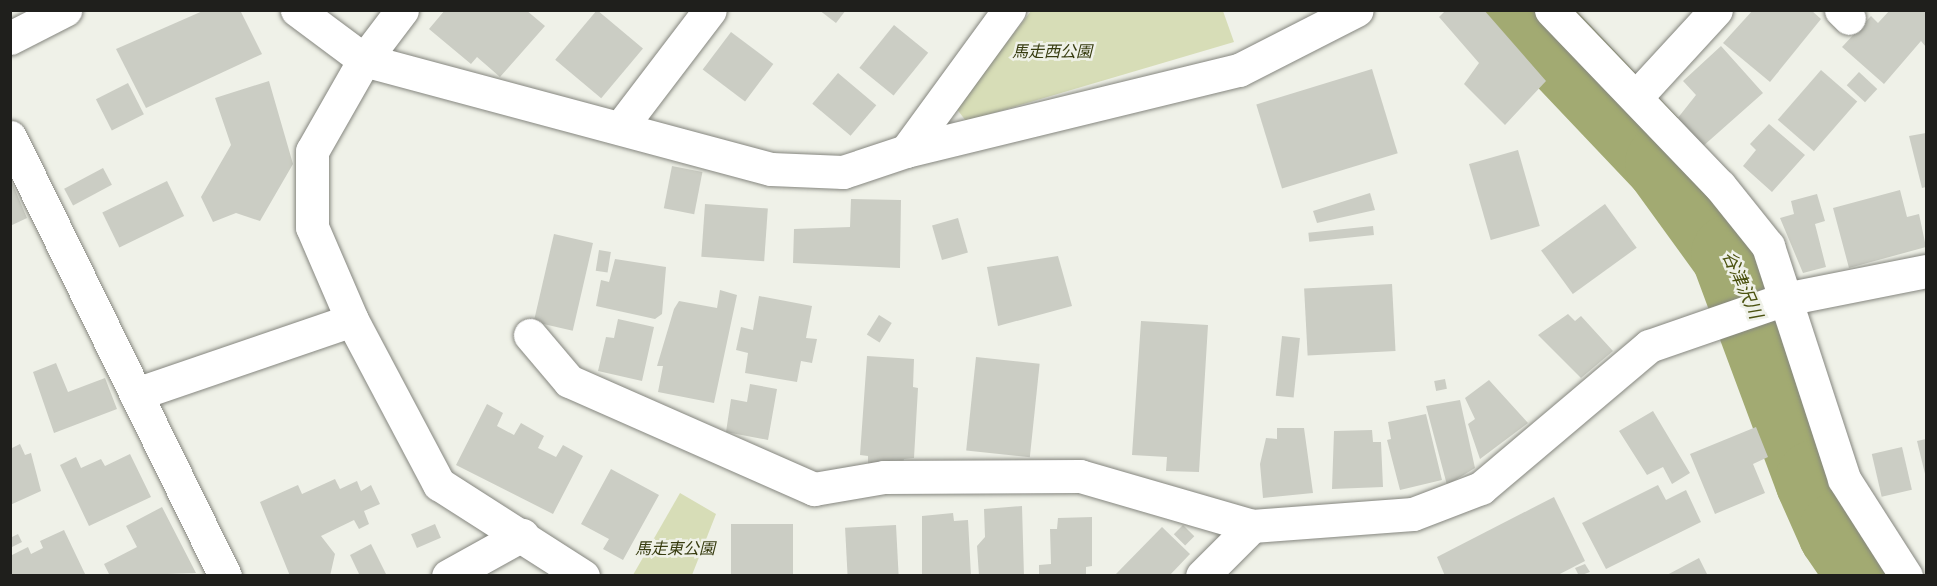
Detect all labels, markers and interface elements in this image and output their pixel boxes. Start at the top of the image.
park label: 馬走西公園 [1012,42,1092,62]
water label: 谷津沢川 [1717,248,1767,322]
park label: 馬走東公園 [635,539,715,559]

